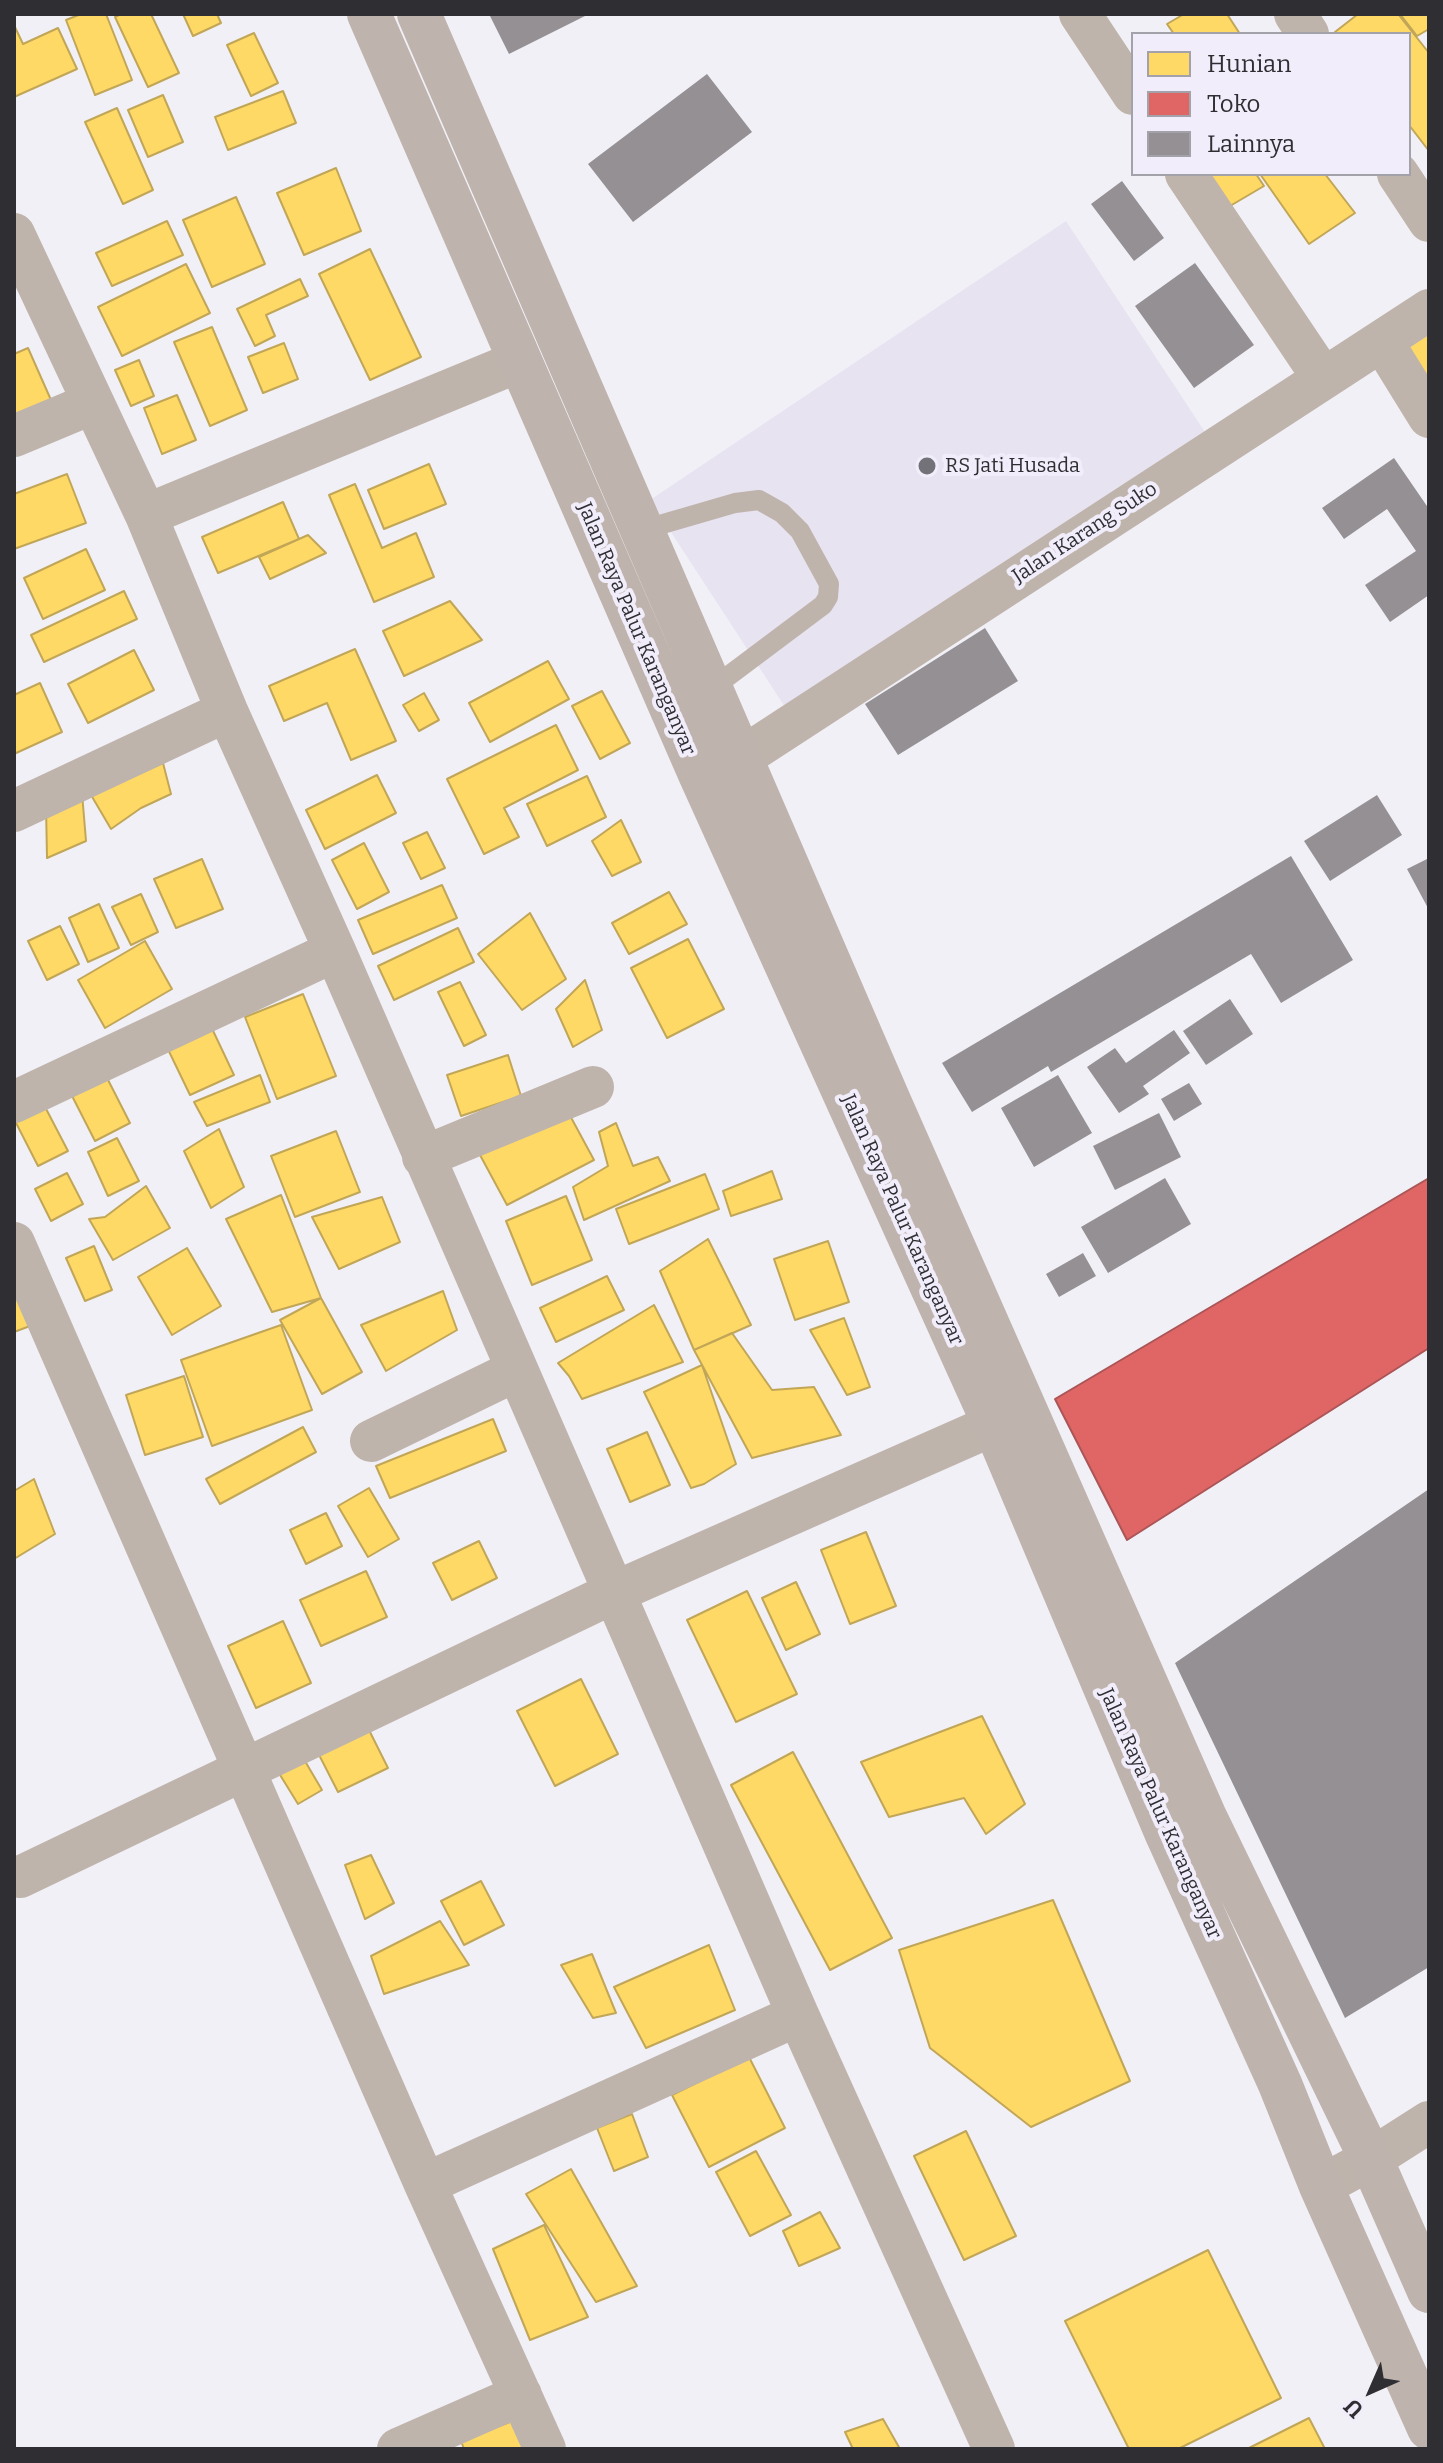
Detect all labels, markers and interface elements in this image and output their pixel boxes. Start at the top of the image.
legend [1131,32,1411,176]
text: Hunian [1207,50,1291,78]
text: Toko [1207,90,1260,118]
text: Lainnya [1207,130,1295,158]
place label: RS Jati Husada [945,454,1080,478]
marker: RS Jati Husada [916,455,938,477]
street label: Jalan Karang Suko [1008,477,1162,589]
street label: Jalan Raya Palur Karanganyar [572,499,700,759]
street label: Jalan Raya Palur Karanganyar [836,1091,968,1349]
street label: Jalan Raya Palur Karanganyar [1094,1685,1226,1943]
north arrow [1331,2351,1411,2431]
text: U [1338,2393,1369,2424]

